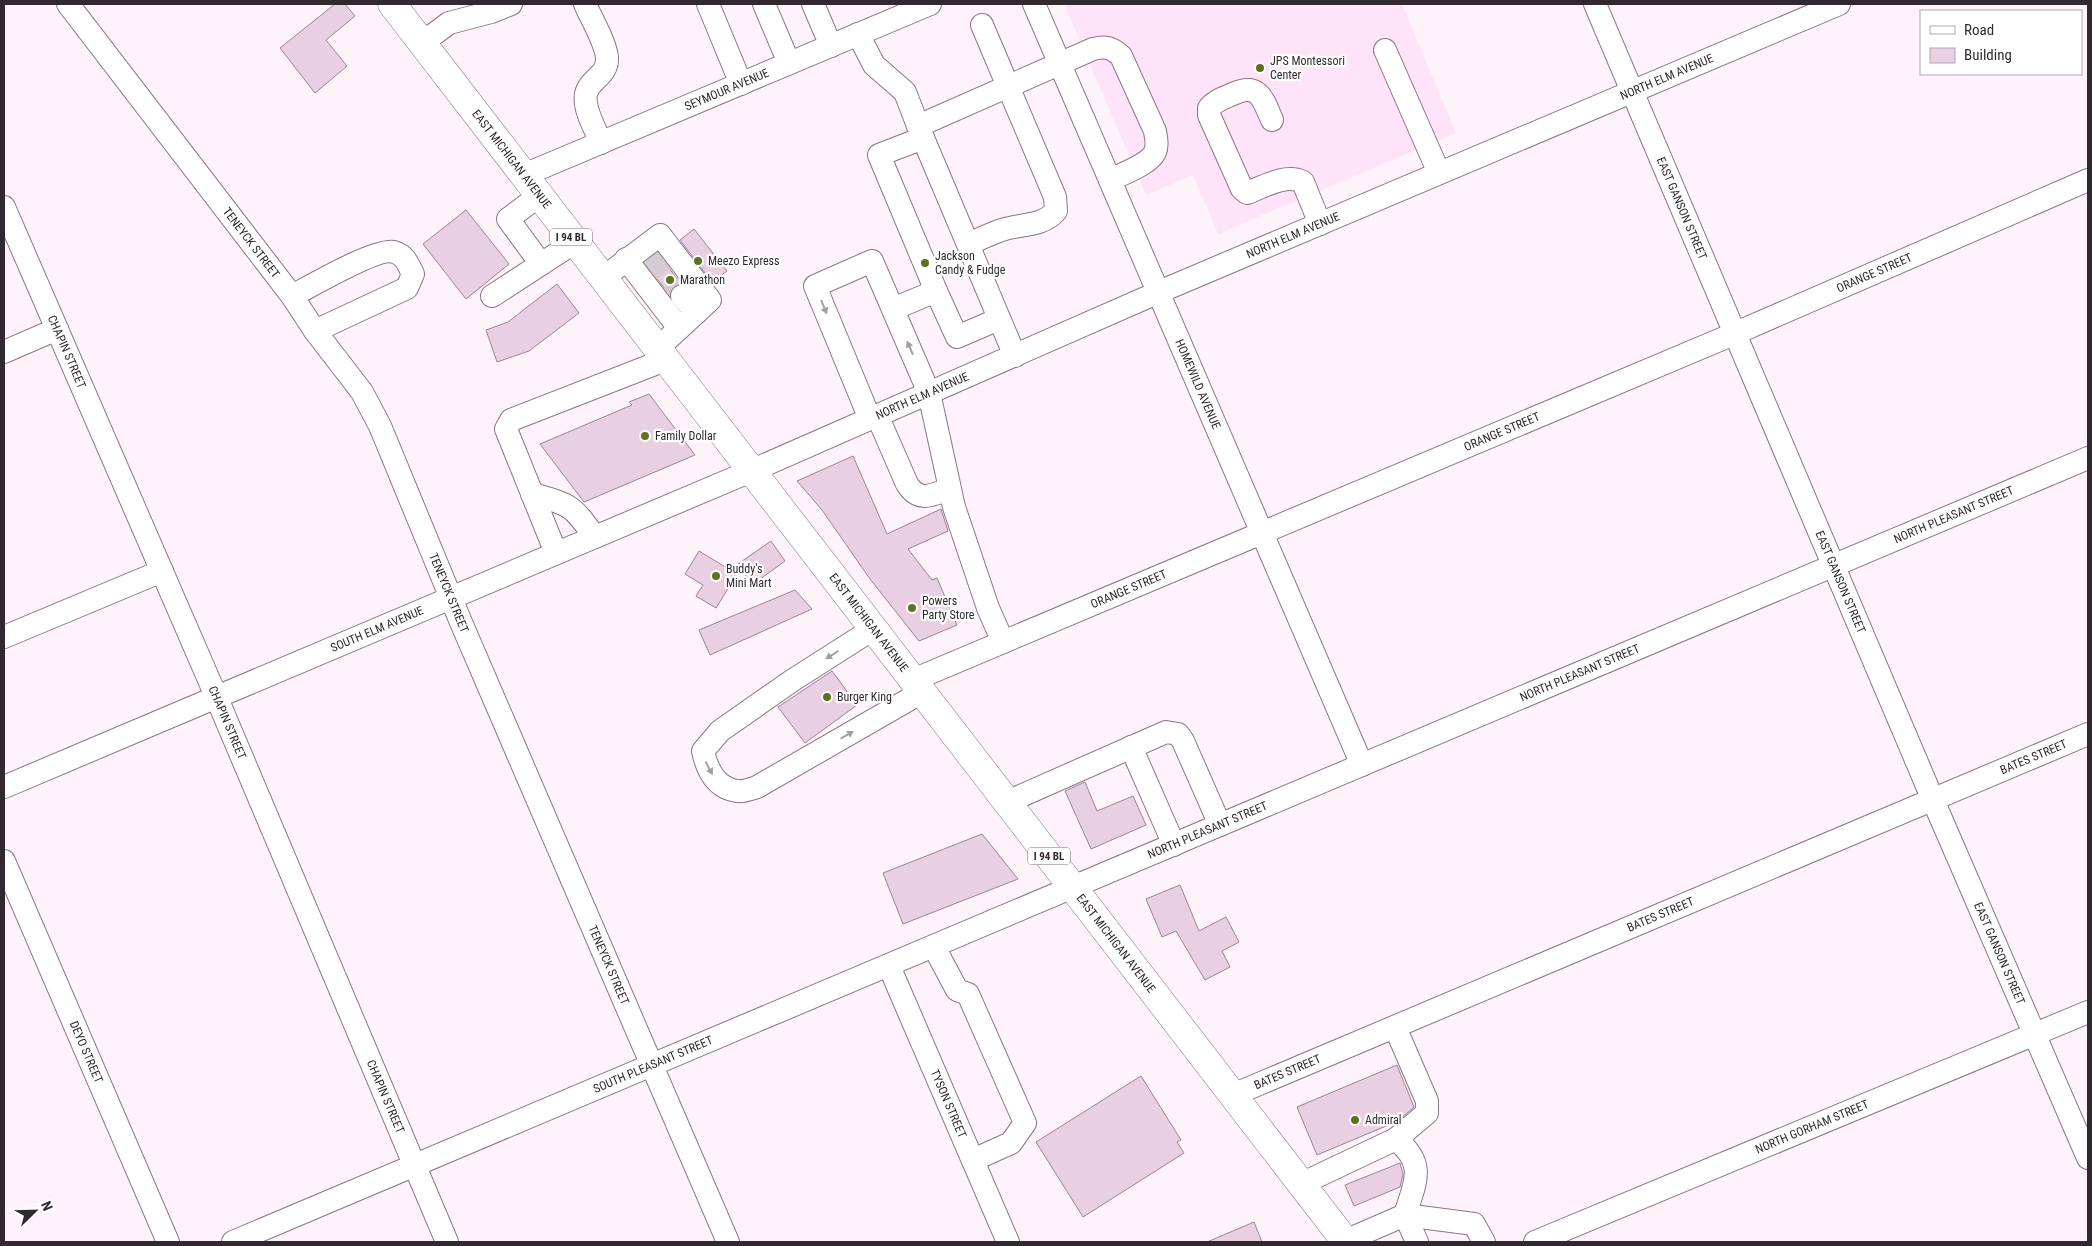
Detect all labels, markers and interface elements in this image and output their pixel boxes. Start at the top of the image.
legend [1920,10,2082,75]
text: Road [1964,21,1994,39]
text: Building [1964,46,2012,64]
street label: NORTH ELM AVENUE [1618,51,1715,103]
place label: JPS Montessori Center [1270,54,1345,82]
marker: JPS Montessori Center [1254,62,1266,74]
street label: SEYMOUR AVENUE [683,66,771,114]
street label: EAST MICHIGAN AVENUE [469,107,554,211]
street label: EAST GANSON STREET [1654,155,1710,262]
street label: TENEYCK STREET [220,205,283,281]
street label: NORTH ELM AVENUE [1244,209,1342,261]
road number: I 94 BL [550,228,592,246]
place label: Jackson Candy & Fudge [935,249,1006,277]
street label: ORANGE STREET [1834,250,1914,295]
place label: Meezo Express [708,254,780,268]
marker: Meezo Express [692,255,704,267]
marker: Jackson Candy & Fudge [919,257,931,269]
place label: Marathon [680,273,725,287]
marker: Marathon [664,274,676,286]
one-way arrow [820,300,828,314]
street label: CHAPIN STREET [45,313,89,391]
street label: HOMEWILD AVENUE [1172,337,1223,431]
one-way arrow [905,341,913,355]
street label: NORTH ELM AVENUE [874,369,971,422]
street label: ORANGE STREET [1462,410,1542,454]
place label: Family Dollar [655,429,717,443]
marker: Family Dollar [639,430,651,442]
street label: NORTH PLEASANT STREET [1892,483,2016,546]
street label: EAST GANSON STREET [1812,529,1868,635]
street label: TENEYCK STREET [426,551,472,635]
place label: Buddy's Mini Mart [726,562,772,590]
street label: ORANGE STREET [1089,567,1169,611]
marker: Buddy's Mini Mart [710,570,722,582]
street label: EAST MICHIGAN AVENUE [826,571,911,675]
place label: Powers Party Store [922,594,975,622]
marker: Powers Party Store [906,602,918,614]
street label: SOUTH ELM AVENUE [328,603,426,655]
street label: NORTH PLEASANT STREET [1518,641,1642,704]
one-way arrow [825,650,839,660]
street label: CHAPIN STREET [206,684,249,762]
place label: Burger King [837,690,892,704]
marker: Burger King [821,691,833,703]
one-way arrow [840,731,853,740]
street label: BATES STREET [1998,737,2069,777]
one-way arrow [705,761,713,776]
street label: NORTH PLEASANT STREET [1146,799,1270,862]
road number: I 94 BL [1028,848,1070,864]
street label: EAST MICHIGAN AVENUE [1074,891,1158,996]
street label: BATES STREET [1625,894,1696,935]
street label: EAST GANSON STREET [1971,900,2028,1007]
street label: TENEYCK STREET [585,923,632,1007]
street label: DEYO STREET [67,1019,106,1085]
street label: SOUTH PLEASANT STREET [591,1033,715,1096]
street label: BATES STREET [1252,1052,1323,1092]
street label: CHAPIN STREET [364,1058,407,1135]
street label: TYSON STREET [927,1067,969,1140]
street label: NORTH GORHAM STREET [1753,1097,1871,1157]
place label: Admiral [1365,1113,1402,1127]
marker: Admiral [1349,1114,1361,1126]
north arrow [10,1186,60,1236]
text: N [38,1199,56,1213]

